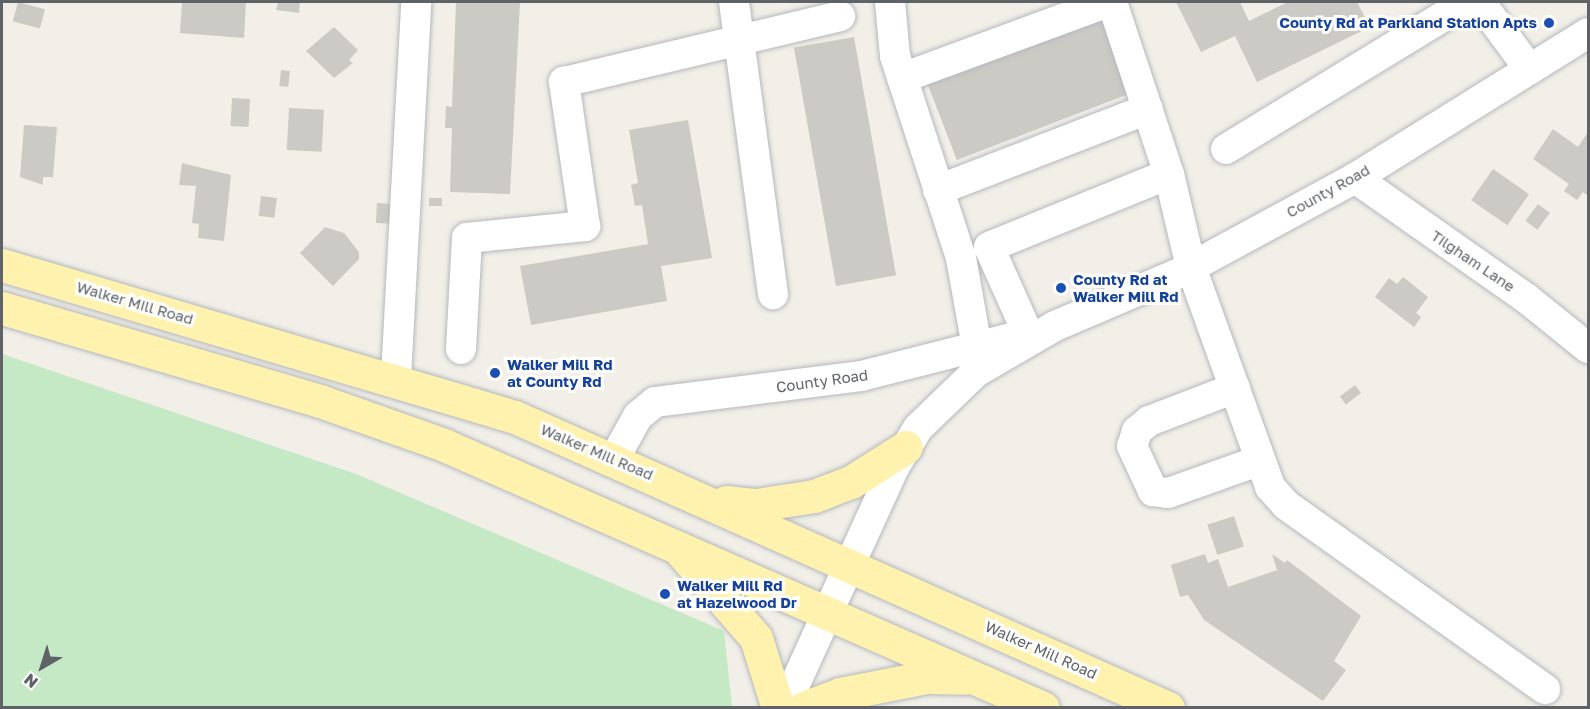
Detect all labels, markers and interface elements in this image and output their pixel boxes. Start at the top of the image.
place label: County Rd at Parkland Station Apts [1279,14,1537,32]
marker: County Rd at Parkland Station Apts [1542,16,1556,30]
street label: County Road [1283,161,1373,221]
street label: Tilgham Lane [1428,226,1518,296]
place label: County Rd at Walker Mill Rd [1073,270,1179,305]
street label: Walker Mill Road [75,278,195,328]
marker: County Rd at Walker Mill Rd [1054,281,1068,295]
place label: Walker Mill Rd at County Rd [507,355,613,390]
marker: Walker Mill Rd at County Rd [488,366,502,380]
street label: County Road [775,366,869,396]
street label: Walker Mill Road [538,420,656,484]
place label: Walker Mill Rd at Hazelwood Dr [677,576,797,611]
marker: Walker Mill Rd at Hazelwood Dr [658,587,672,601]
street label: Walker Mill Road [982,617,1100,683]
north arrow [12,637,72,697]
text: N [20,669,42,693]

